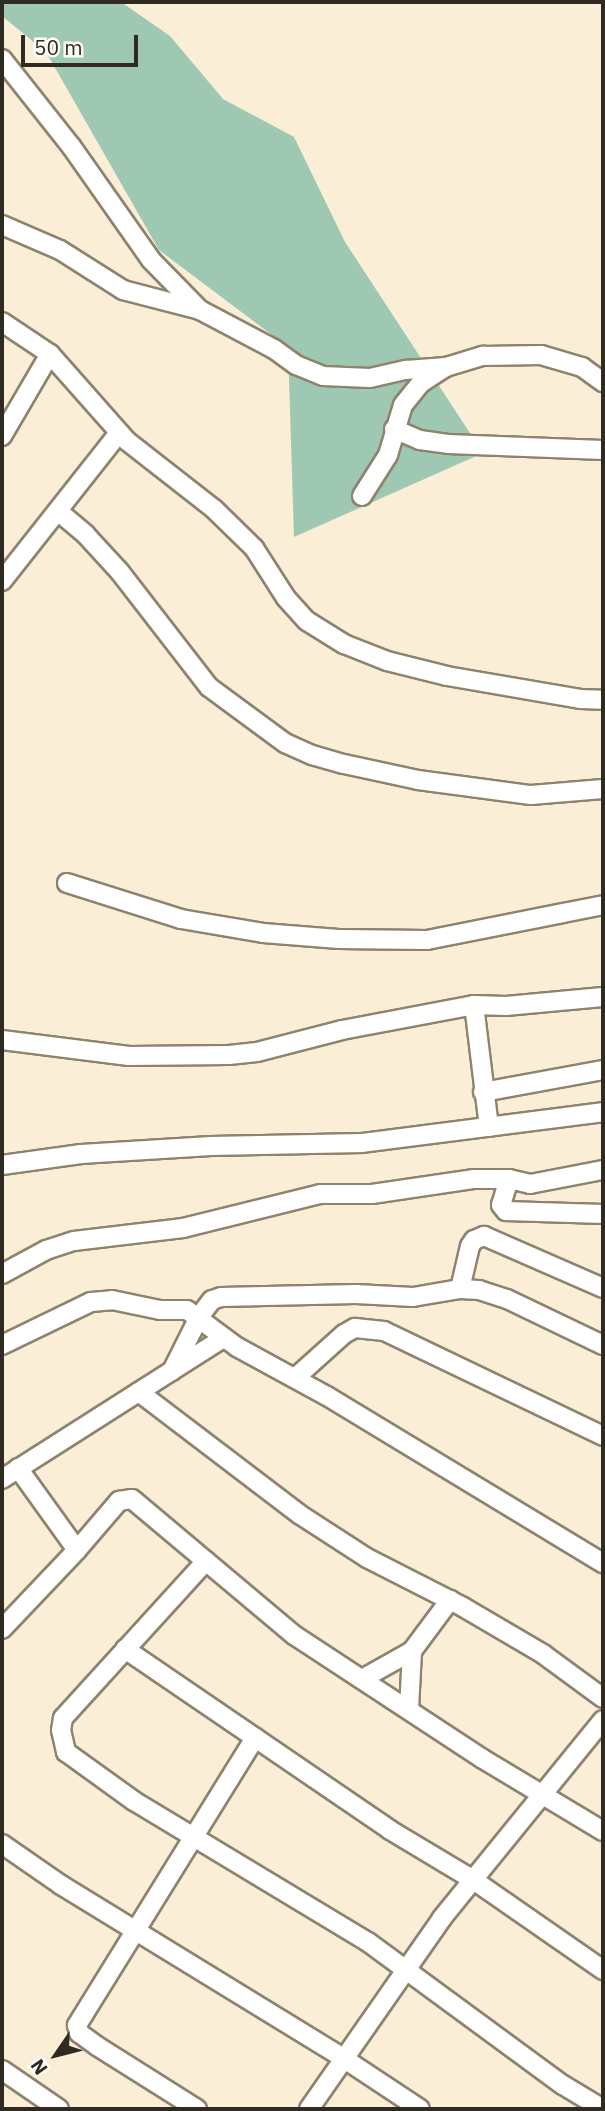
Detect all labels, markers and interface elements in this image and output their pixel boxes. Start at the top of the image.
scale bar [24,21,142,65]
text: 50 m [34,33,83,61]
north arrow [21,2020,91,2090]
text: N [25,2055,53,2080]

